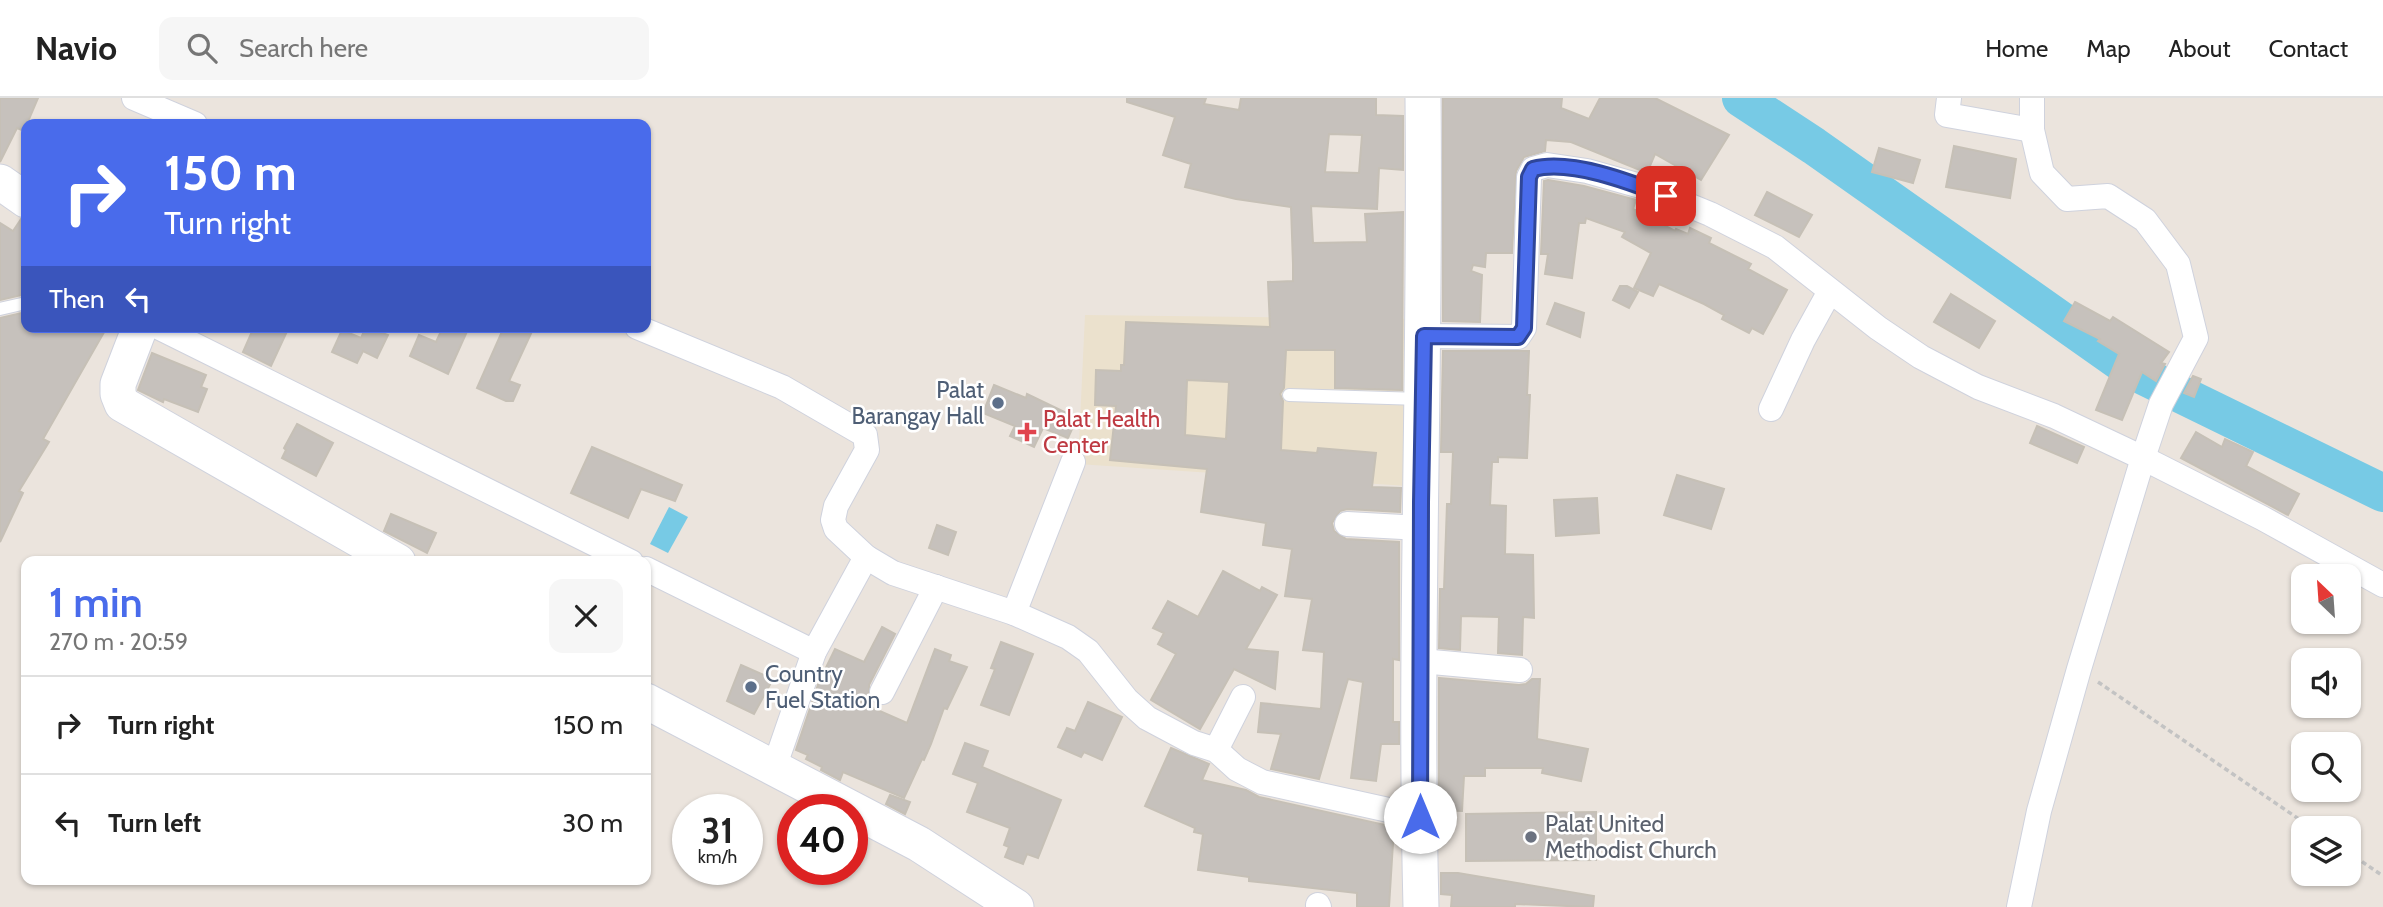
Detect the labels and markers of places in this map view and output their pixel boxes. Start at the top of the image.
pin [1636,166,1696,226]
place label: Palat Barangay Hall [851,376,985,430]
marker: Palat Barangay Hall [990,395,1006,411]
place label: Palat Health Center [1043,405,1160,459]
marker: Palat Health Center [1017,422,1037,442]
place label: Country Fuel Station [765,660,880,714]
marker: Country Fuel Station [743,679,759,695]
place label: Palat United Methodist Church [1545,810,1717,864]
marker: Palat United Methodist Church [1523,829,1539,845]

